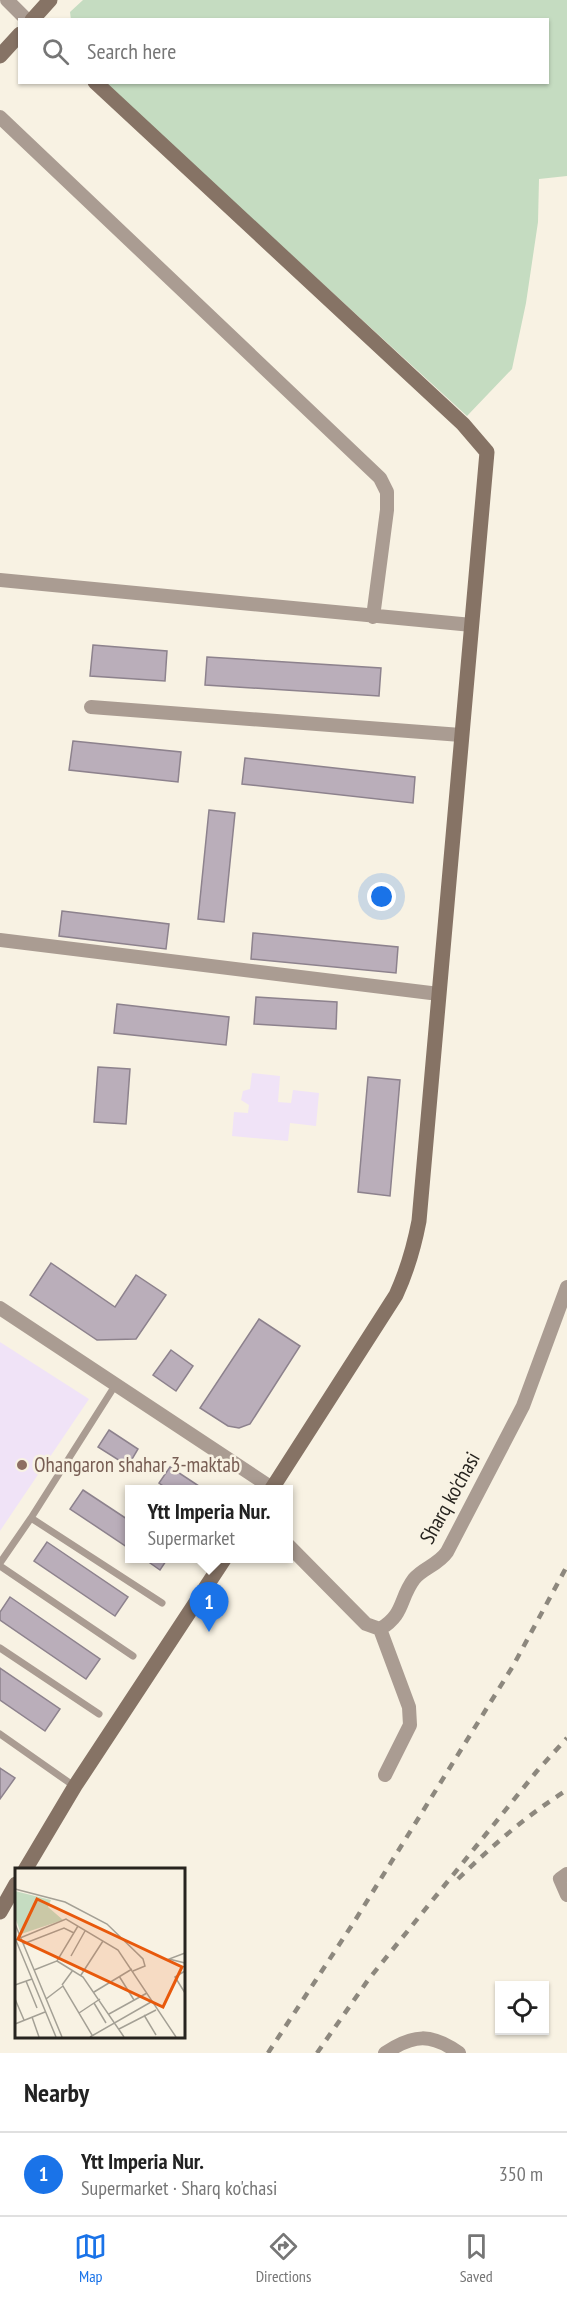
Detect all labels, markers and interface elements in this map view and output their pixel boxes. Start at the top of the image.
search box [18,18,549,84]
icon: search [39,35,72,68]
text: Search here [87,37,176,65]
your location [367,882,396,911]
street label: Sharq ko'chasi [413,1447,486,1548]
place label: Ohangaron shahar 3-maktab [34,1451,240,1478]
marker: Ohangaron shahar 3-maktab [15,1458,29,1472]
popup [125,1485,293,1563]
text: Ytt Imperia Nur. [148,1497,270,1525]
text: Supermarket [148,1525,235,1551]
pin: 1 [190,1582,228,1632]
inset map [15,1868,184,2038]
map controls [495,1981,549,2035]
button: locate [495,1981,549,2035]
text: Nearby [24,2076,89,2109]
text: Ytt Imperia Nur. [81,2147,204,2175]
text: 1 [39,2161,48,2187]
text: 350 m [499,2161,543,2187]
text: Supermarket · Sharq ko'chasi [81,2175,277,2201]
tab: Map [74,2230,107,2286]
tab: Directions [256,2230,311,2286]
tab: Saved [460,2230,493,2286]

